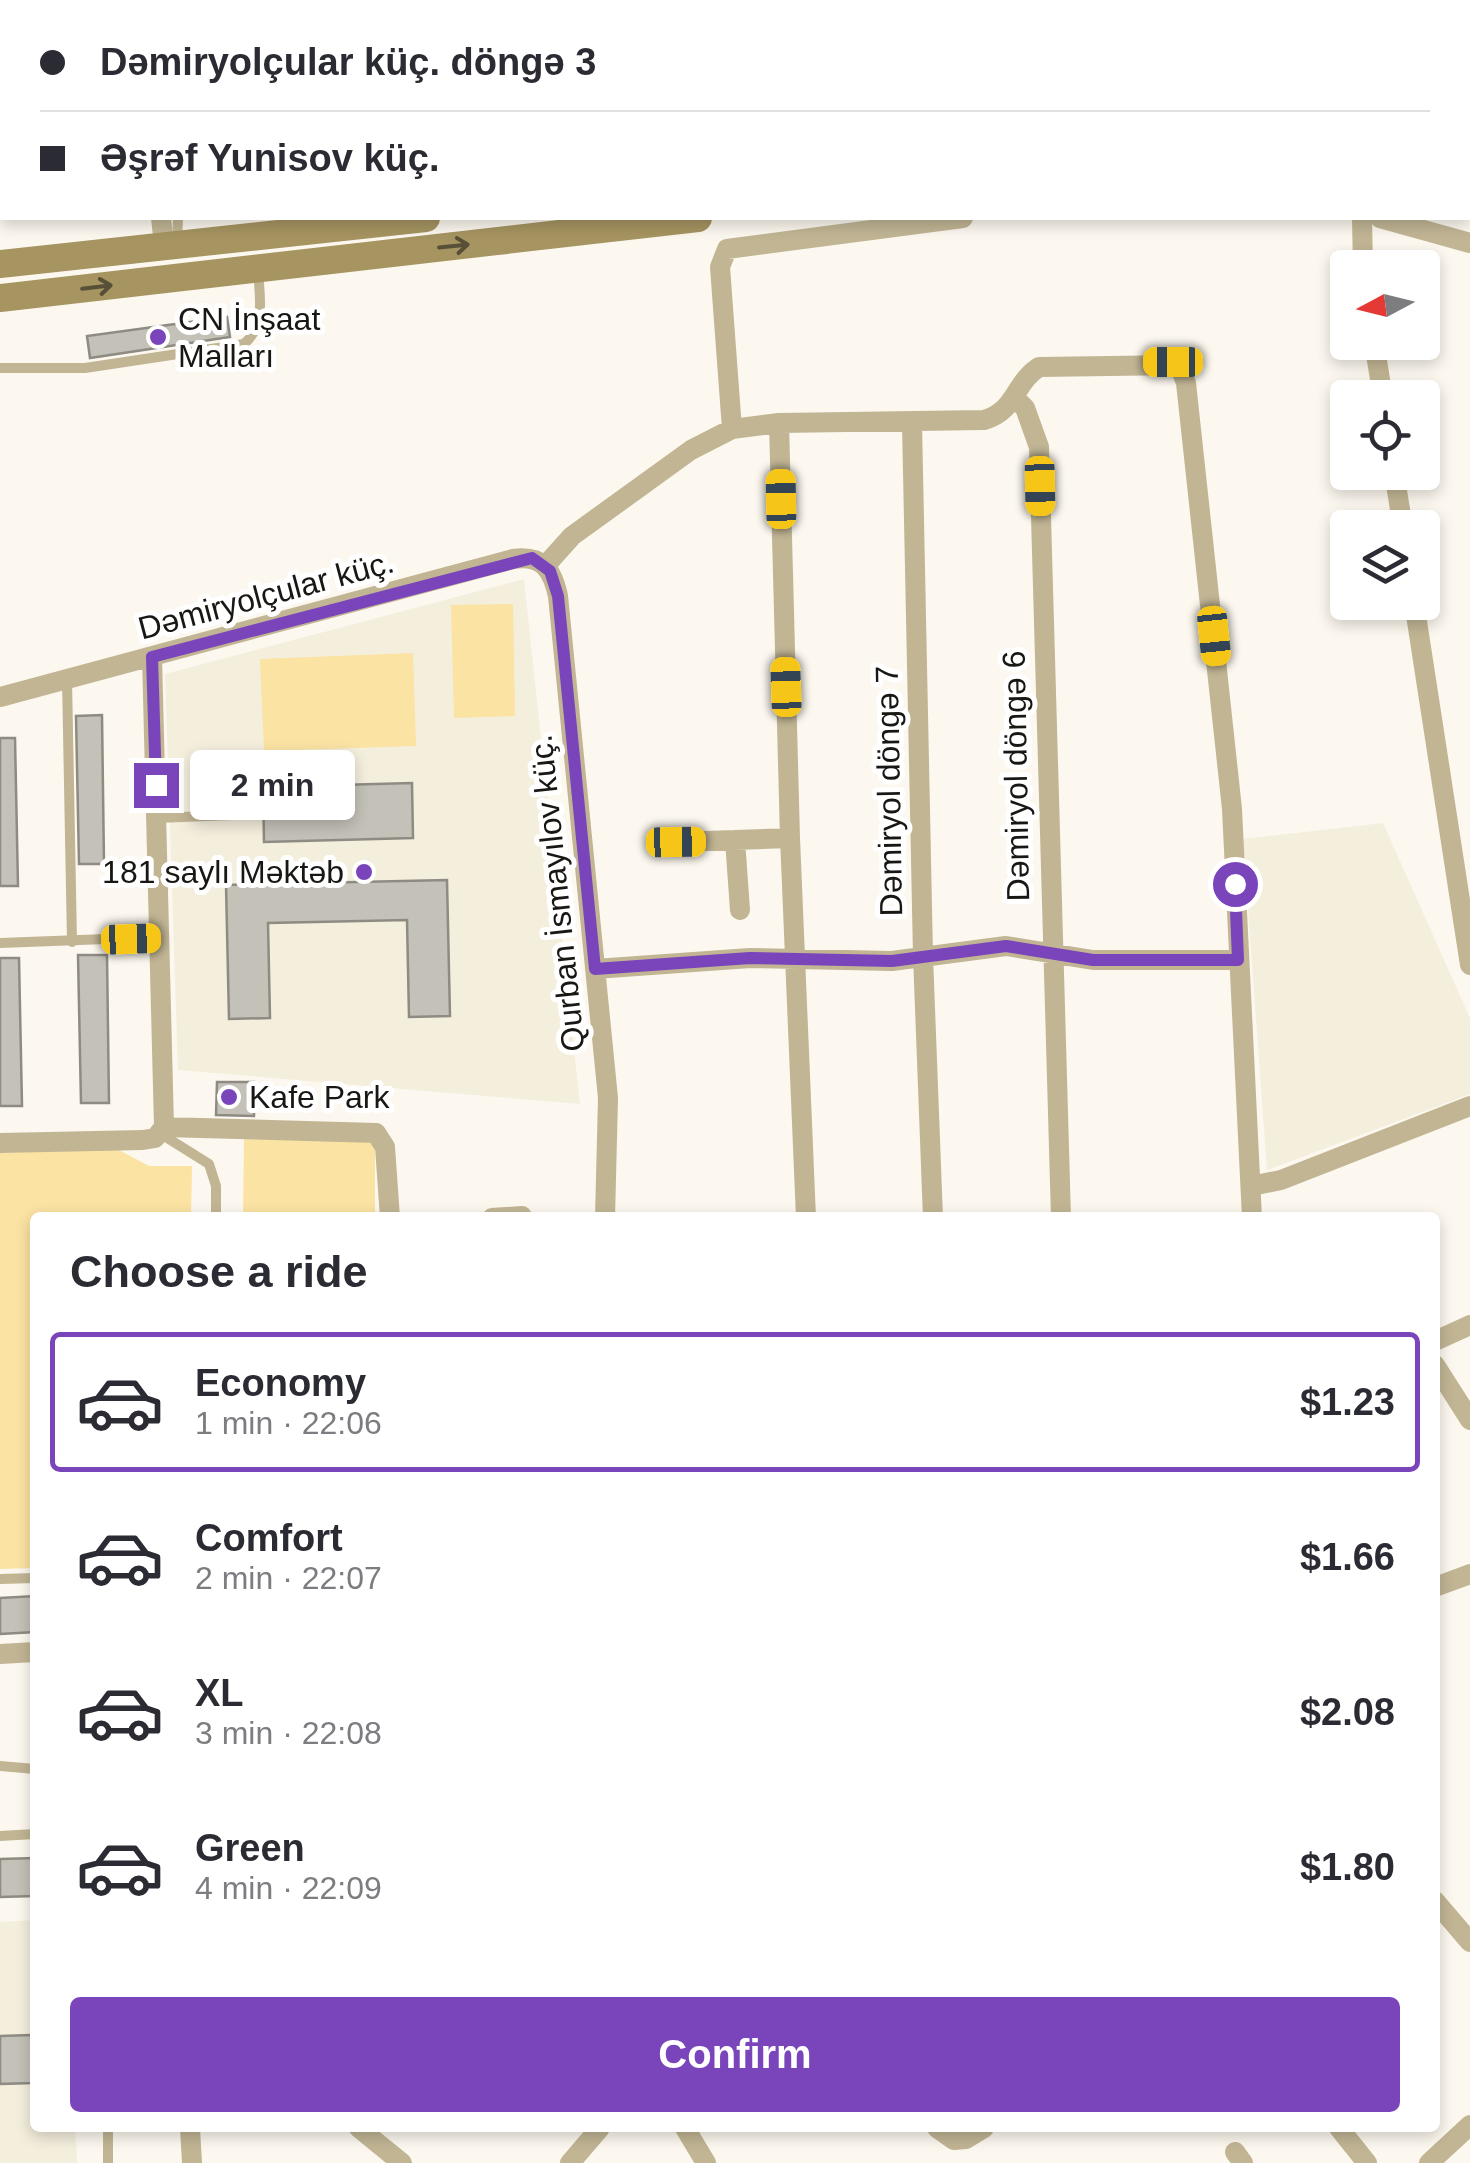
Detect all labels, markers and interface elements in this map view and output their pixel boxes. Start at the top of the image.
text: Dəmiryolçular küç. döngə 3 [100,41,596,83]
text: Əşrəf Yunisov küç. [100,137,439,179]
one-way arrow [438,236,470,255]
north arrow [1330,250,1440,360]
map controls [1330,250,1440,620]
one-way arrow [80,277,112,296]
place label: CN İnşaat Malları [178,301,320,374]
marker: CN İnşaat Malları [147,326,169,348]
car [1143,347,1203,377]
button: locate [1330,380,1440,490]
car [1024,456,1056,516]
car [765,469,797,529]
button: layers [1330,510,1440,620]
street label: Dəmiryolçular küç. [134,544,398,646]
car [1196,605,1232,667]
street label: Dəmiryol döngə 6 [996,650,1036,902]
car [770,656,802,718]
street label: Dəmiryol döngə 7 [869,665,909,917]
street label: Qurban İsmayılov küç. [522,733,592,1053]
callout: 2 min [191,750,356,820]
route end [134,763,179,808]
text: 2 min [231,767,314,803]
car [646,826,706,858]
place label: 181 saylı Məktəb [102,854,344,890]
marker: 181 saylı Məktəb [353,861,375,883]
route start [1213,862,1258,907]
car [100,923,162,955]
place label: Kafe Park [249,1079,391,1115]
marker: Kafe Park [218,1086,240,1108]
text: Choose a ride [70,1246,368,1297]
icon: car [75,1357,165,1447]
text: Economy [195,1362,366,1404]
text: $1.23 [1300,1381,1395,1423]
text: 1 min · 22:06 [195,1405,382,1441]
icon: car [75,1512,165,1602]
text: Comfort [195,1517,343,1559]
text: $1.66 [1300,1536,1395,1578]
text: 2 min · 22:07 [195,1560,382,1596]
icon: car [75,1667,165,1757]
text: XL [195,1672,244,1714]
text: $2.08 [1300,1691,1395,1733]
text: 3 min · 22:08 [195,1715,382,1751]
icon: car [75,1822,165,1912]
text: Green [195,1827,305,1869]
text: $1.80 [1300,1846,1395,1888]
text: 4 min · 22:09 [195,1870,382,1906]
button: Confirm [70,1997,1400,2112]

